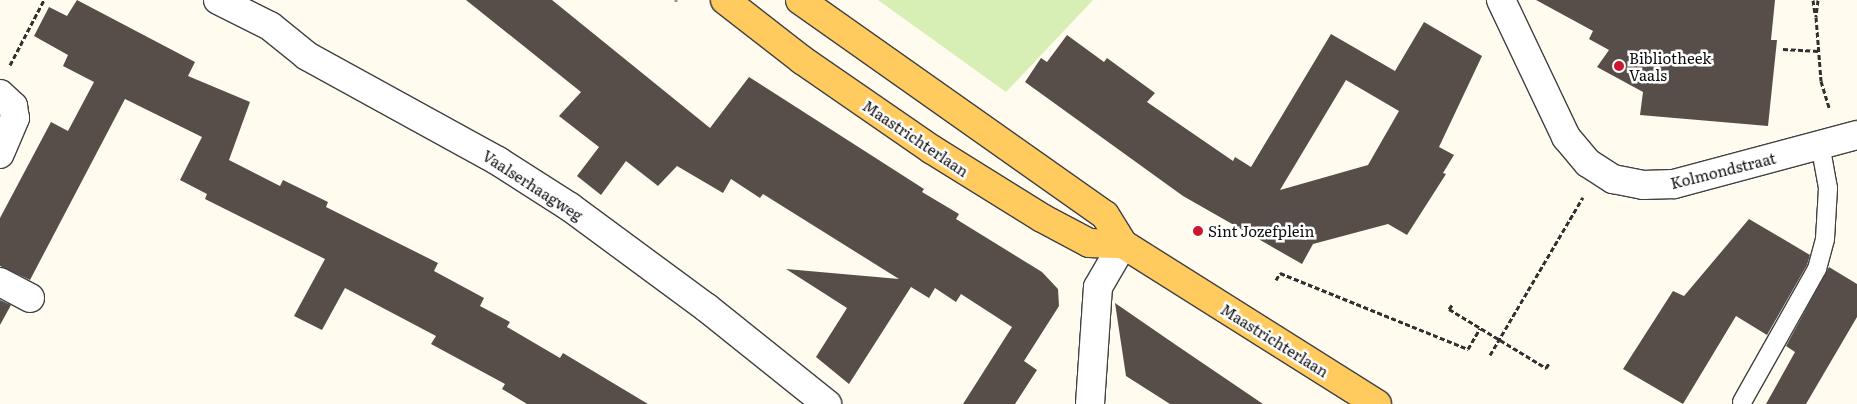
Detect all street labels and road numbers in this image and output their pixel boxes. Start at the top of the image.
street label: Maastrichterlaan [860,96,972,180]
street label: Vaalserhaagweg [480,146,586,224]
street label: Kolmondstraat [1668,148,1778,192]
street label: Maastrichterlaan [1218,300,1332,380]

